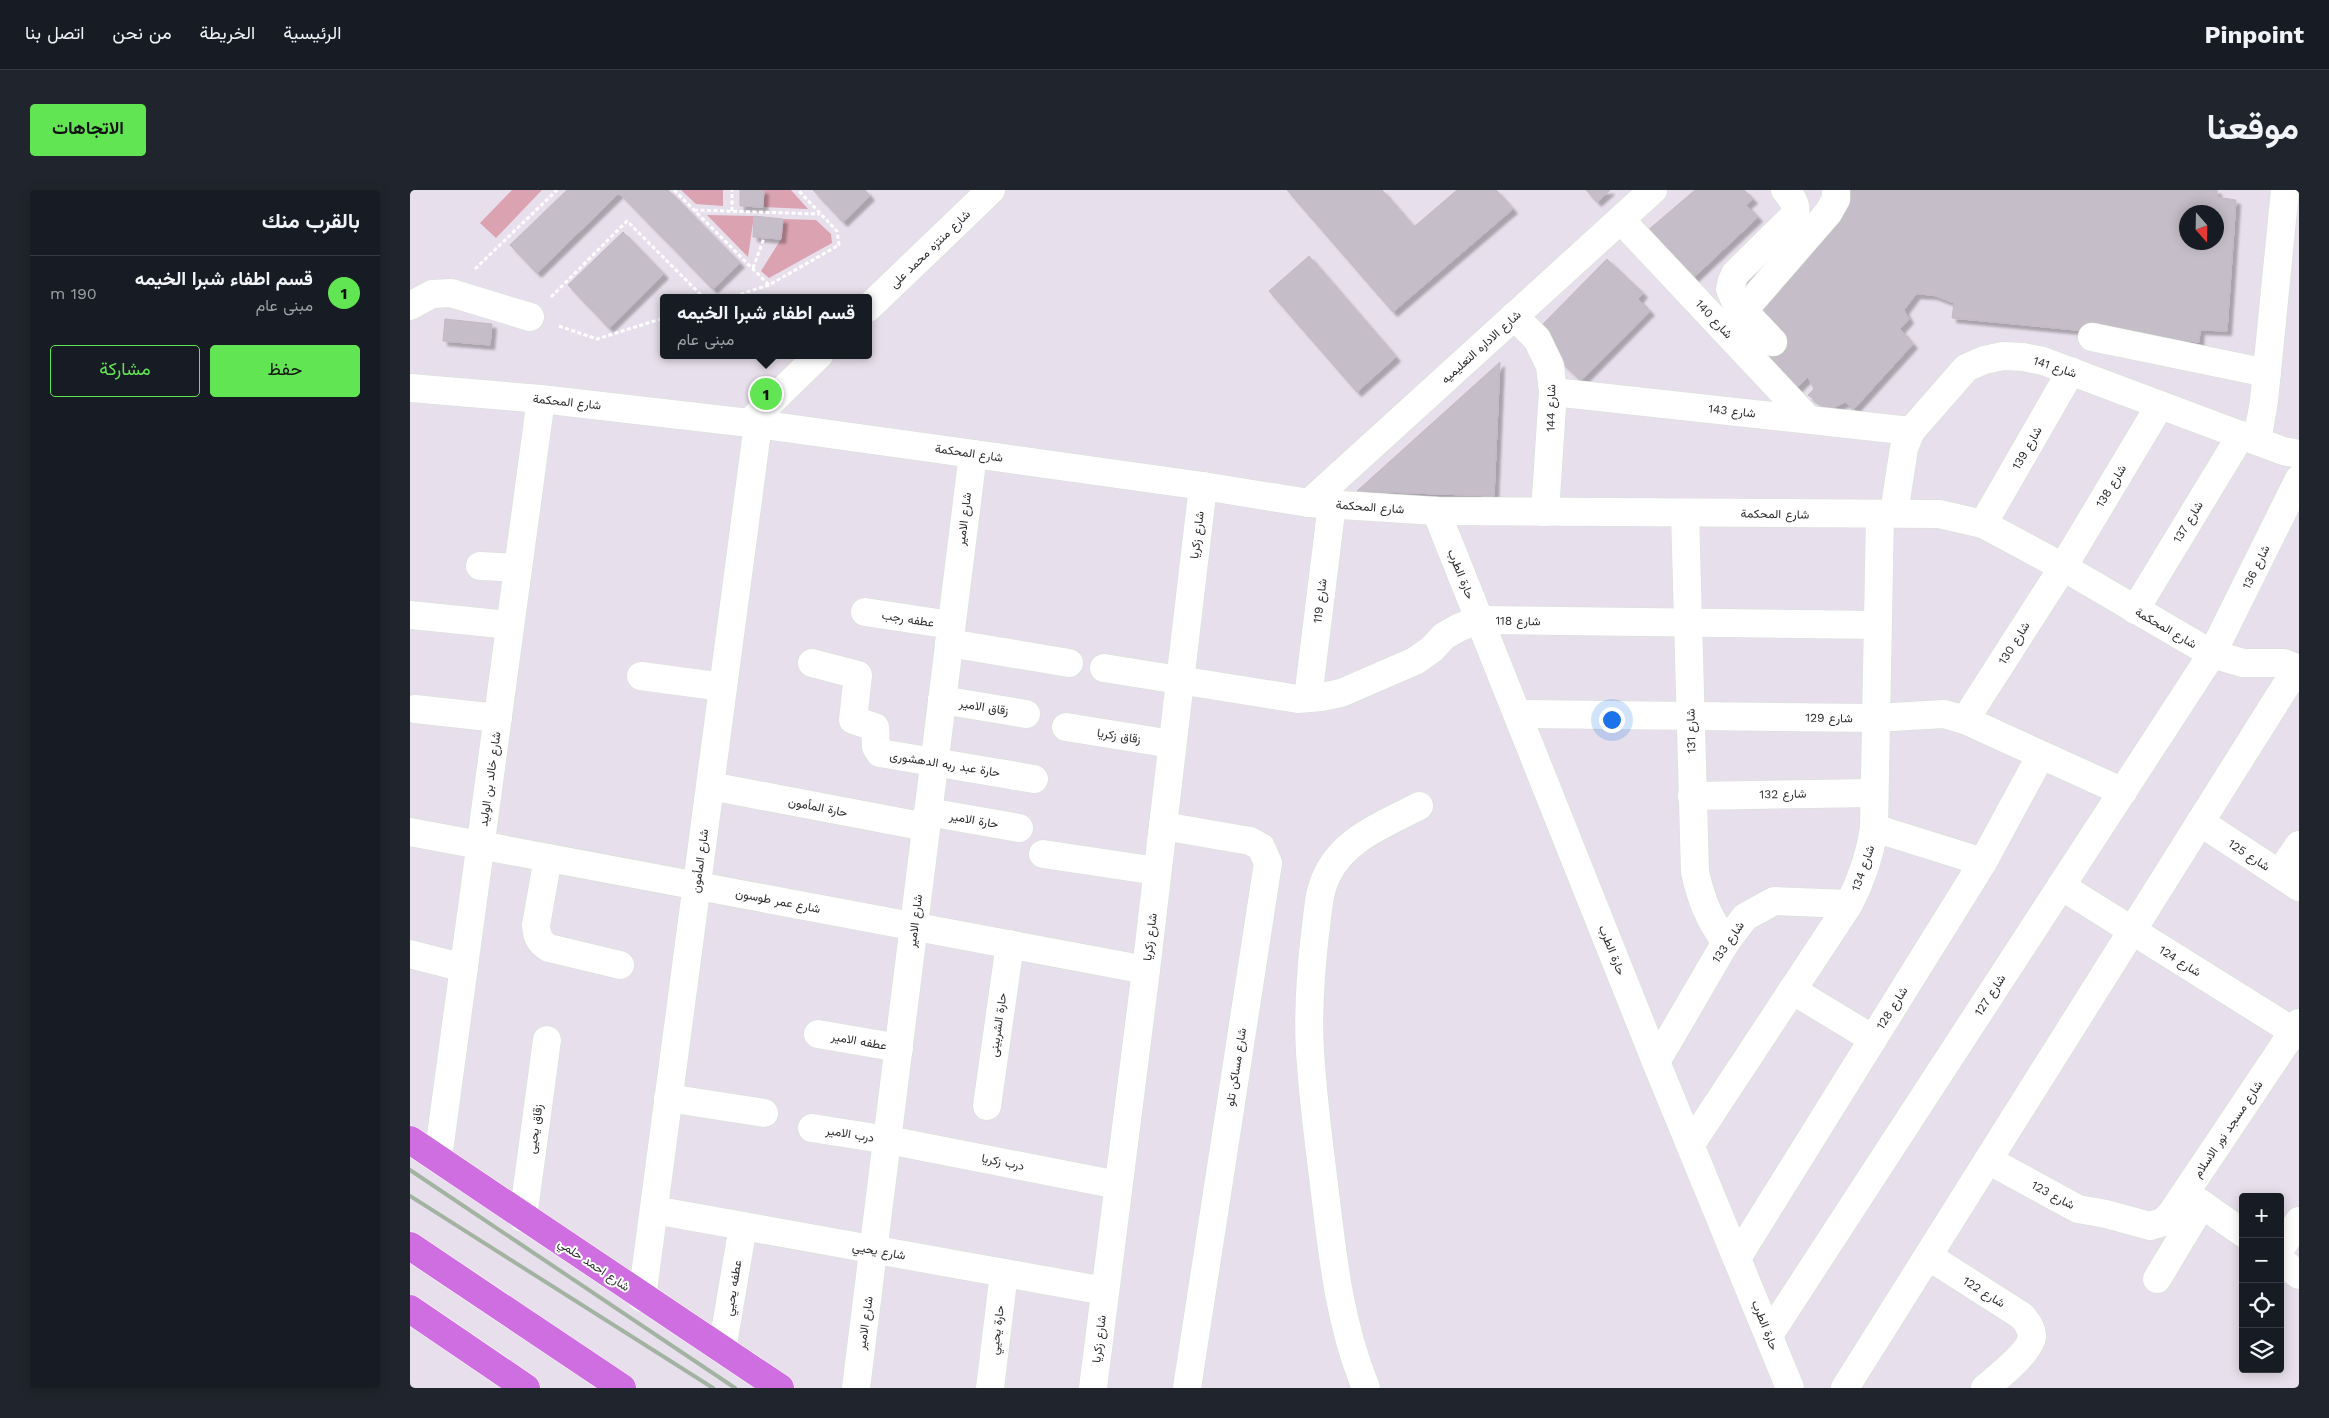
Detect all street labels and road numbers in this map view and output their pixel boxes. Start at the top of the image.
street label: شارع منتزه محمد على [887,207,975,292]
street label: شارع 140 [1691,297,1735,343]
street label: شارع الاداره التعليميه [1438,308,1525,388]
street label: شارع 141 [2031,353,2078,382]
street label: شارع 144 [1544,384,1560,432]
street label: شارع المحكمة [532,391,602,415]
street label: شارع 143 [1708,402,1756,422]
street label: شارع 139 [2009,424,2047,473]
street label: شارع المحكمة [934,441,1004,467]
street label: شارع 138 [2093,462,2131,511]
street label: شارع الامير [954,492,976,548]
street label: شارع المحكمة [1335,498,1405,518]
street label: شارع 137 [2170,499,2208,546]
street label: شارع المحكمة [1740,506,1809,524]
street label: شارع زكريا [1187,510,1209,560]
street label: شارع 136 [2239,543,2274,592]
street label: حارة الطرب [1444,547,1477,601]
street label: شارع 119 [1310,578,1332,624]
street label: شارع المحكمة [2132,605,2199,653]
street label: عطفه رجب [881,608,935,631]
street label: شارع 118 [1495,614,1541,630]
street label: شارع 130 [1996,619,2034,668]
street label: زقاق الامير [957,696,1010,719]
street label: شارع 131 [1684,709,1700,753]
street label: شارع 129 [1805,711,1853,727]
street label: زقاق زكريا [1096,726,1142,747]
street label: شارع خالد بن الوليد [476,731,506,827]
street label: حارة عبد ربه الدهشورى [889,748,1001,781]
street label: شارع 132 [1759,787,1807,803]
street label: حارة المأمون [787,794,849,821]
street label: حارة الامير [947,809,1000,832]
street label: شارع المأمون [689,828,713,894]
street label: شارع 125 [2224,836,2272,875]
street label: شارع 134 [1849,843,1879,893]
street label: شارع عمر طوسون [734,886,822,918]
street label: شارع الامير [905,894,927,950]
street label: شارع زكريا [1140,912,1162,962]
street label: شارع 133 [1709,919,1749,966]
street label: حارة الطرب [1595,923,1628,977]
street label: شارع 124 [2155,943,2204,981]
street label: شارع 127 [1971,972,2010,1019]
street label: شارع 128 [1874,984,1912,1033]
street label: حارة الشربينى [987,992,1010,1058]
street label: شارع مساكن تلو [1223,1027,1251,1107]
street label: عطفه الامير [829,1029,888,1054]
street label: شارع مسجد نور الاسلام [2190,1078,2267,1181]
street label: زقاق يحيى [525,1103,546,1155]
street label: درب الامير [824,1123,875,1146]
street label: درب زكريا [980,1151,1026,1174]
street label: شارع 123 [2028,1178,2077,1214]
street label: شارع احمد حلمي [554,1236,632,1297]
street label: شارع يحيي [851,1239,907,1266]
street label: عطفه يحيي [722,1259,747,1317]
street label: شارع 122 [1959,1274,2008,1312]
street label: شارع الامير [854,1295,878,1352]
street label: حارة الطرب [1748,1298,1781,1352]
street label: حارة يحيي [987,1304,1010,1356]
street label: شارع زكريا [1089,1314,1111,1364]

